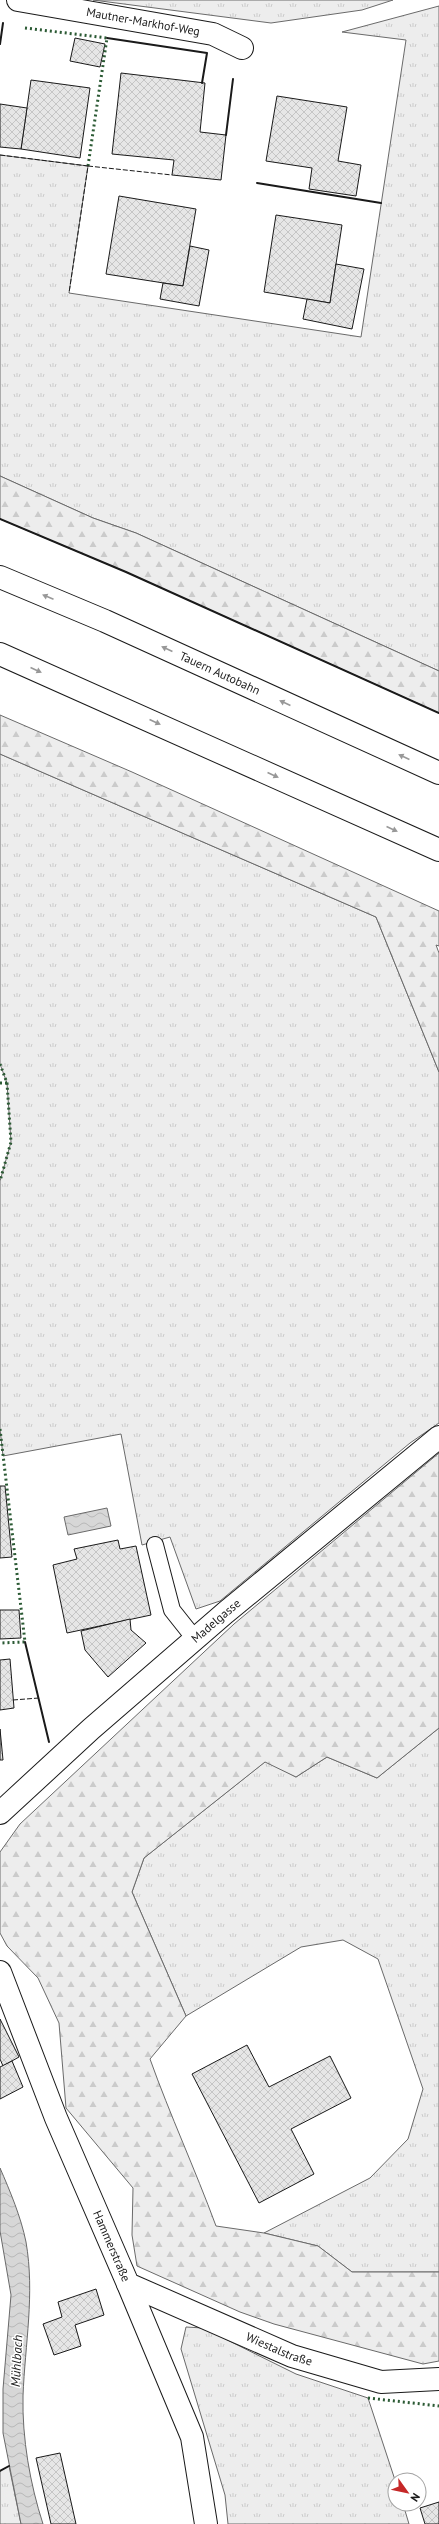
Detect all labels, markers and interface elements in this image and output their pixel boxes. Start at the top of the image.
street label: Mautner-Markhof-Weg [85,4,201,39]
one-way arrow [42,594,54,600]
one-way arrow [161,646,173,652]
street label: Tauern Autobahn [177,648,263,698]
one-way arrow [30,667,41,673]
one-way arrow [280,700,291,706]
one-way arrow [149,719,161,725]
one-way arrow [398,754,409,760]
one-way arrow [268,772,279,778]
one-way arrow [386,826,398,832]
street label: Madelgasse [188,1595,243,1646]
street label: Hammerstraße [90,2208,134,2284]
street label: Wiestalstraße [244,2329,314,2369]
water label: Mühlbach [7,2334,26,2388]
north arrow [387,2472,427,2512]
text: N [408,2491,423,2504]

